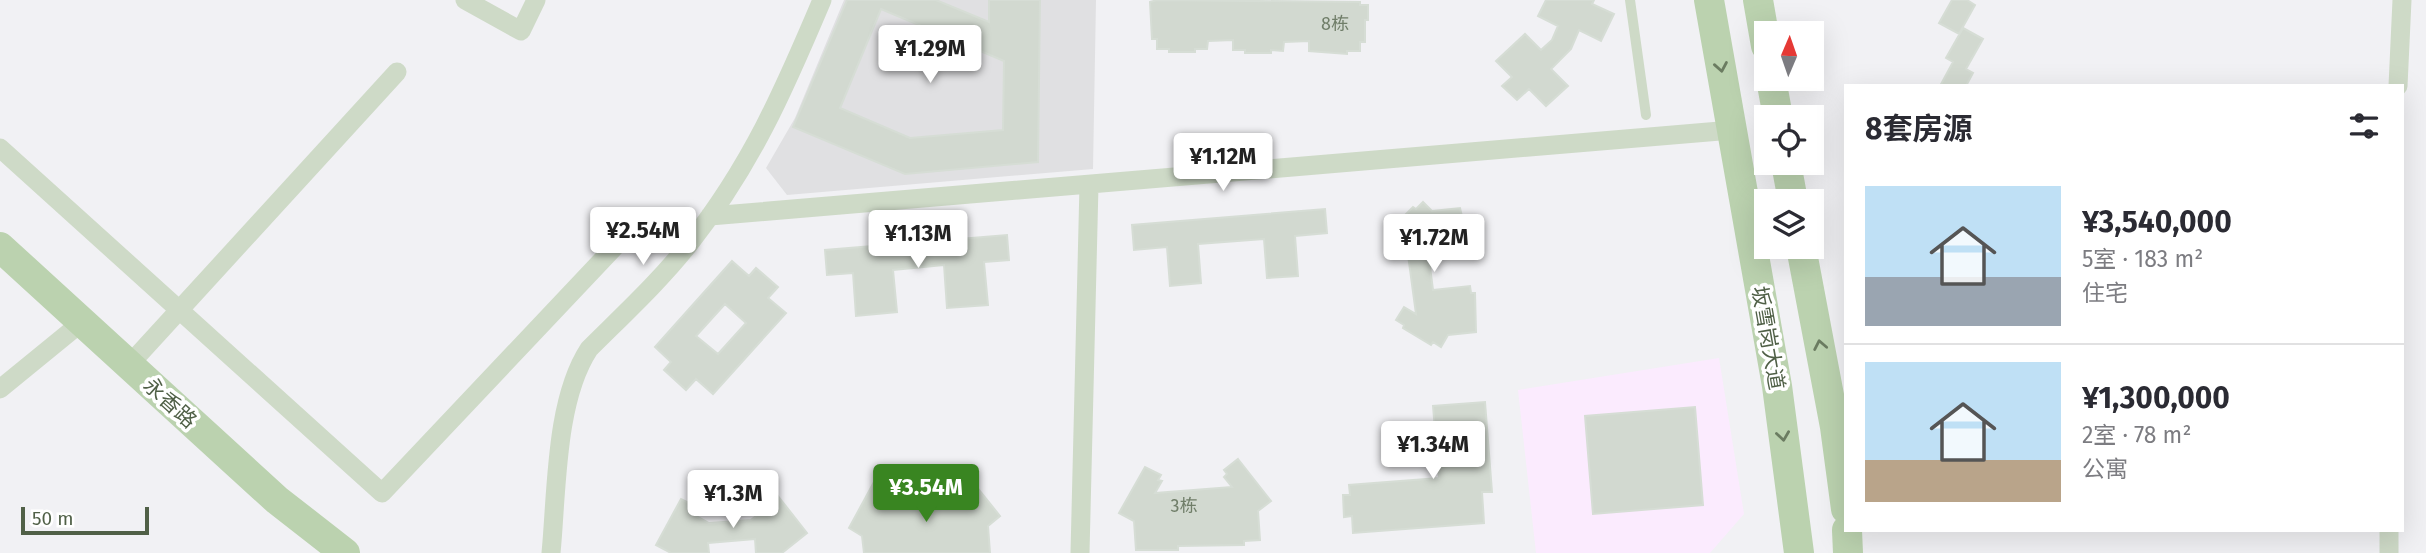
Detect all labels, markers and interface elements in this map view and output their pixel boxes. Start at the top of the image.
house number: 8栋 [1321,13,1349,35]
north arrow [1754,21,1824,91]
map controls [1754,21,1824,259]
pin: ¥1.29M [873,25,987,85]
text: ¥1.29M [894,34,966,62]
one-way arrow [1713,61,1728,73]
button: locate [1754,105,1824,175]
icon: filters [2345,107,2383,145]
text: 8套房源 [1865,111,1972,147]
pin: ¥1.12M [1166,134,1280,193]
text: ¥1.12M [1190,142,1256,170]
button: layers [1754,189,1824,259]
text: ¥3,540,000 [2082,204,2232,240]
pin: ¥2.54M [586,208,700,267]
pin: ¥1.13M [861,210,975,270]
icon: home [1921,214,2005,298]
pin: ¥1.72M [1377,215,1491,274]
text: ¥2.54M [606,216,680,244]
text: ¥1.13M [885,219,951,247]
text: ¥1.72M [1399,223,1469,251]
text: 5室 · 183 m² [2082,245,2203,273]
text: 住宅 [2082,279,2128,307]
street label: 坂雪岗大道 [1746,284,1790,392]
one-way arrow [1813,339,1828,351]
street label: 永香路 [138,372,202,434]
text: ¥1,300,000 [2082,380,2230,416]
icon: home [1921,390,2005,474]
pin: ¥1.34M [1376,421,1490,481]
text: 2室 · 78 m² [2082,421,2191,449]
text: ¥1.34M [1397,430,1469,458]
one-way arrow [1776,431,1791,442]
text: 公寓 [2082,455,2128,483]
pin: ¥3.54M [869,464,983,524]
pin: ¥1.3M [684,470,782,530]
text: ¥3.54M [889,473,963,501]
text: ¥1.3M [704,479,762,507]
house number: 3栋 [1171,495,1197,517]
scale bar [21,504,149,536]
text: 50 m [32,507,73,530]

